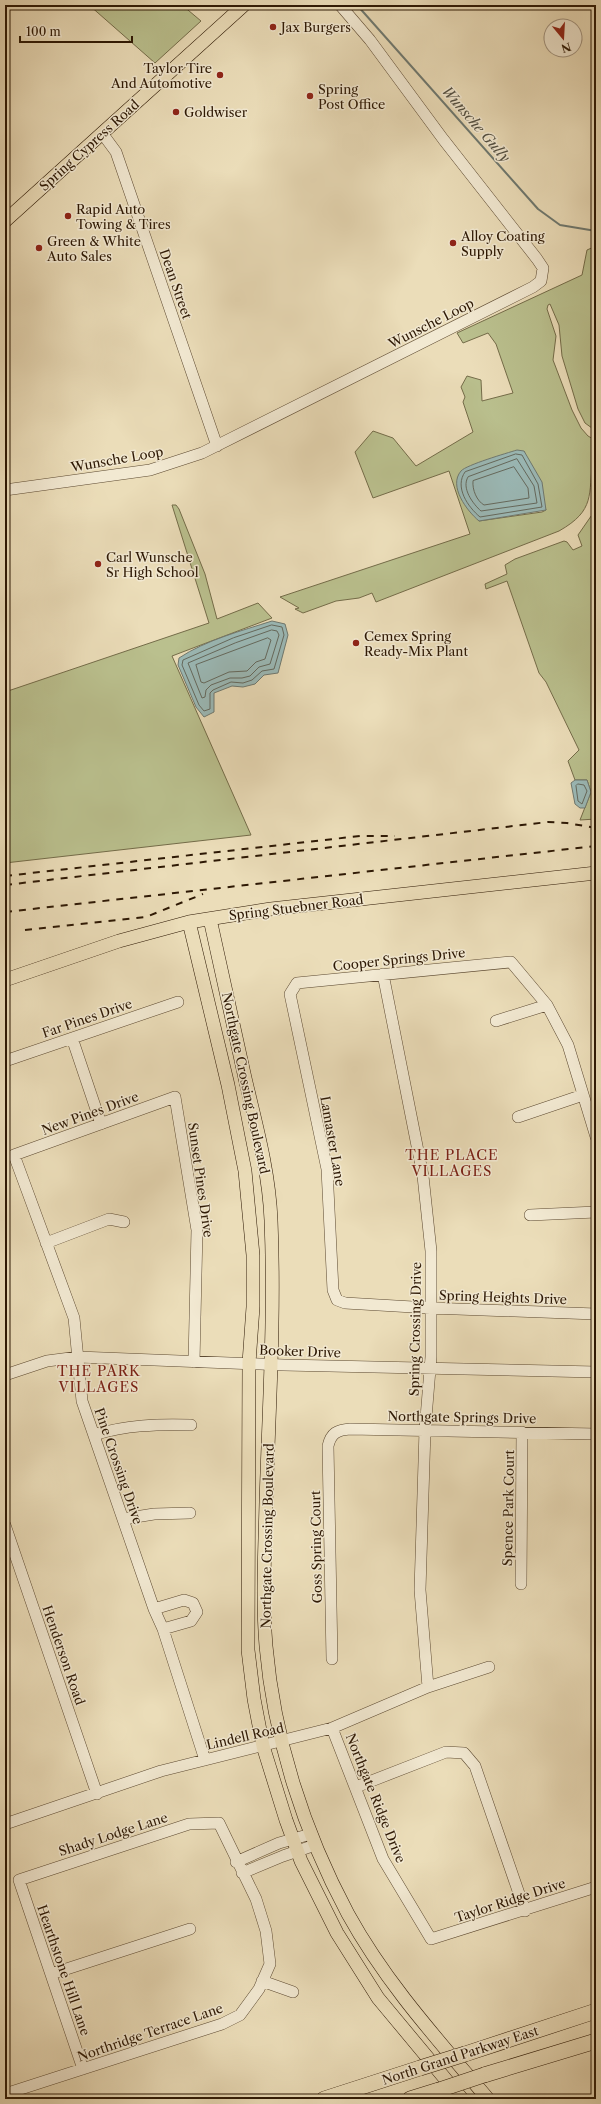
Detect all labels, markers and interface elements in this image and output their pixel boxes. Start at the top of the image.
scale bar [20,18,132,44]
north arrow [543,18,583,58]
place label: Jax Burgers [279,19,351,35]
marker: Jax Burgers [268,22,278,32]
text: 100 m [26,24,61,39]
text: N [559,39,573,56]
place label: Taylor Tire And Automotive [110,60,212,91]
marker: Taylor Tire And Automotive [215,70,225,80]
place label: Spring Post Office [318,81,385,112]
water label: Wunsche Gully [438,82,514,166]
marker: Spring Post Office [305,91,315,101]
street label: Spring Cypress Road [36,96,142,194]
place label: Goldwiser [184,104,248,120]
marker: Goldwiser [171,107,181,117]
place label: Rapid Auto Towing & Tires [76,201,171,232]
marker: Rapid Auto Towing & Tires [63,211,73,221]
place label: Alloy Coating Supply [460,228,545,259]
place label: Green & White Auto Sales [46,233,141,264]
marker: Alloy Coating Supply [448,238,458,248]
marker: Green & White Auto Sales [34,243,44,253]
street label: Dean Street [157,247,196,322]
street label: Wunsche Loop [385,295,476,352]
street label: Wunsche Loop [69,443,164,475]
place label: Carl Wunsche Sr High School [106,549,199,580]
marker: Carl Wunsche Sr High School [93,559,103,569]
place label: Cemex Spring Ready-Mix Plant [364,628,468,659]
marker: Cemex Spring Ready-Mix Plant [351,638,361,648]
street label: Spring Stuebner Road [228,891,364,923]
street label: Cooper Springs Drive [332,944,466,974]
street label: Northgate Crossing Boulevard [219,991,273,1175]
street label: Far Pines Drive [40,995,134,1041]
street label: New Pines Drive [39,1088,141,1138]
street label: Lamaster Lane [317,1095,349,1187]
street label: Sunset Pines Drive [185,1122,217,1238]
district label: THE PLACE VILLAGES [405,1146,499,1180]
street label: Spring Crossing Drive [406,1262,424,1396]
street label: Spring Heights Drive [439,1287,567,1307]
street label: Booker Drive [259,1342,341,1360]
district label: THE PARK VILLAGES [57,1362,141,1396]
street label: Pine Crossing Drive [92,1406,146,1526]
street label: Northgate Springs Drive [388,1408,536,1426]
street label: Northgate Crossing Boulevard [257,1443,277,1629]
street label: Spence Park Court [499,1449,517,1566]
street label: Goss Spring Court [307,1490,325,1604]
street label: Henderson Road [39,1603,89,1707]
street label: Lindell Road [205,1719,285,1753]
street label: Northgate Ridge Drive [343,1731,409,1865]
street label: Shady Lodge Lane [56,1809,170,1859]
street label: Taylor Ridge Drive [453,1875,567,1925]
street label: Hearthstone Hill Lane [34,1902,94,2038]
street label: Northridge Terrace Lane [75,2000,225,2064]
street label: North Grand Parkway East [380,2022,541,2088]

